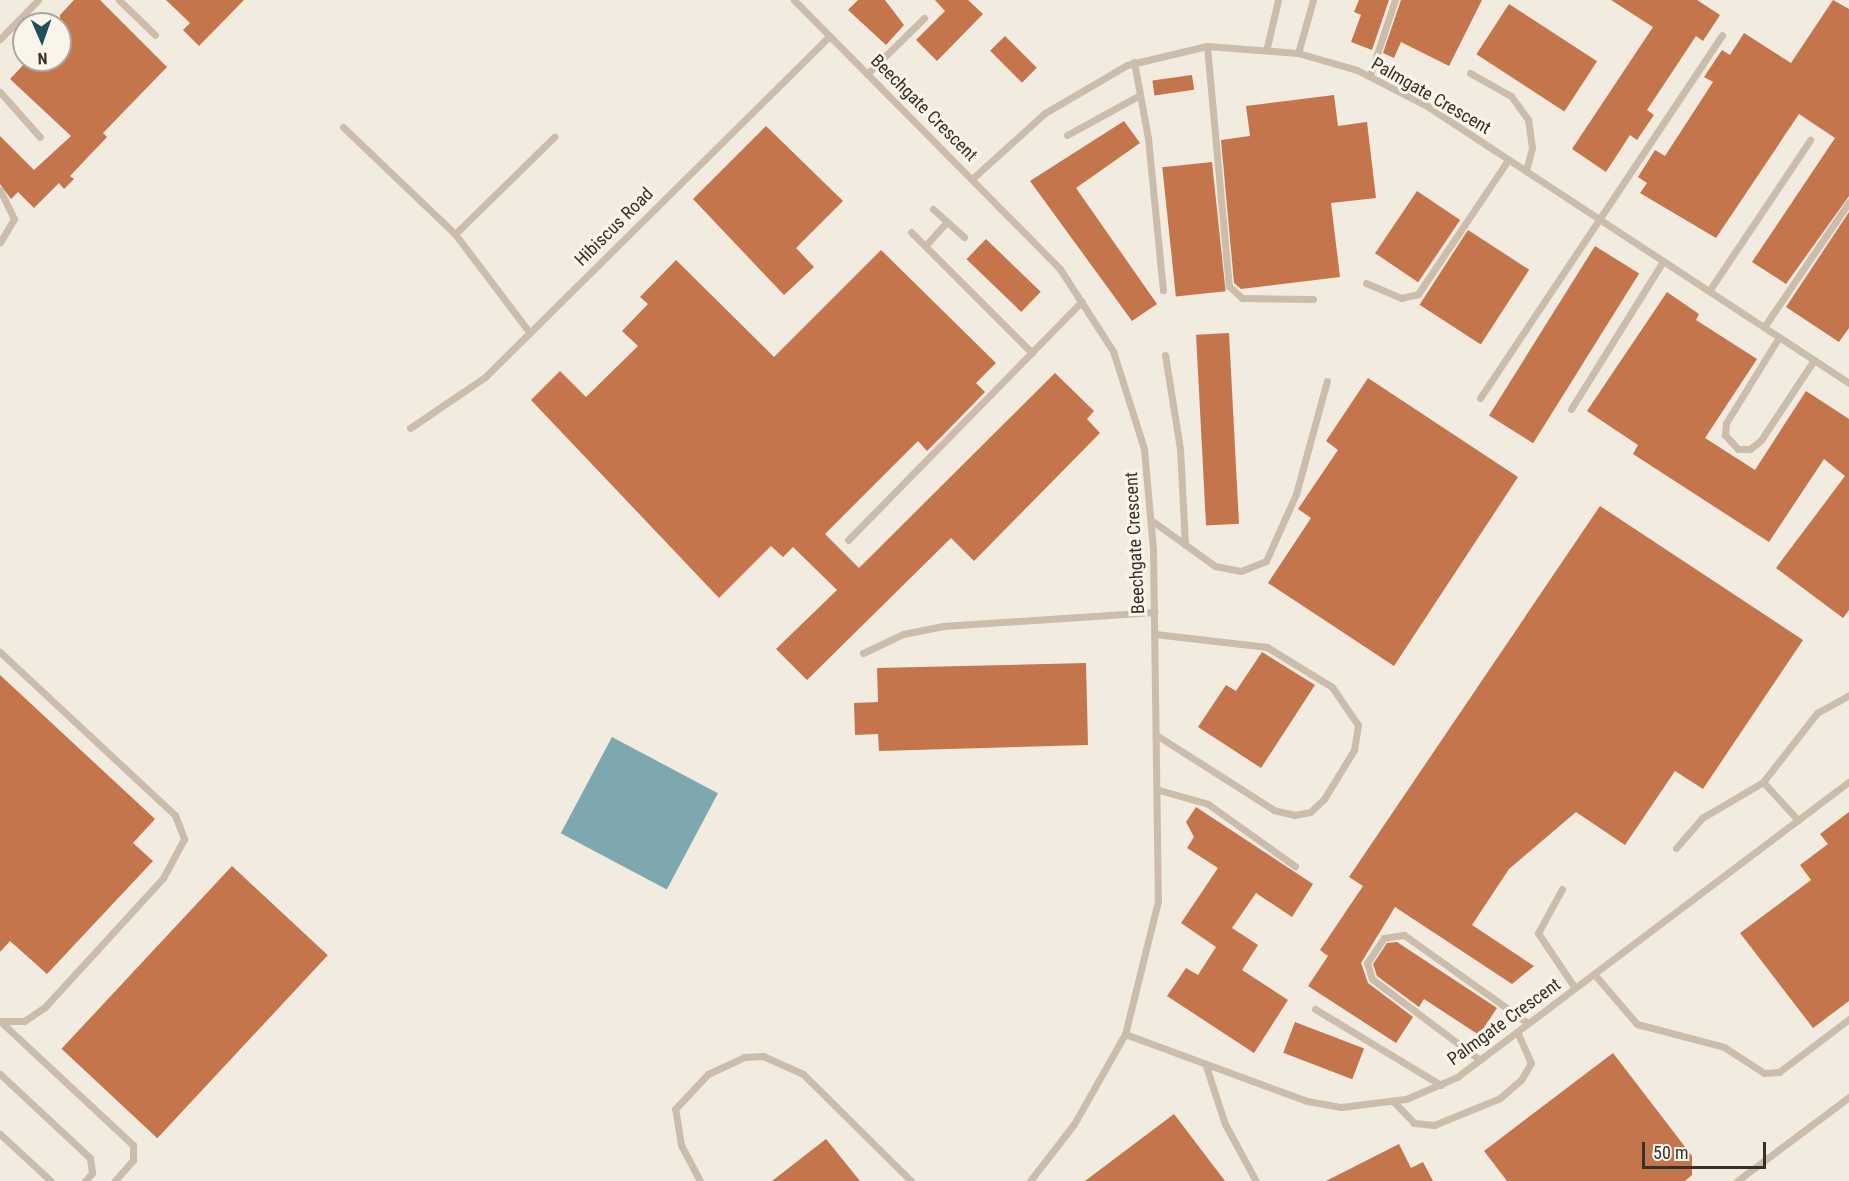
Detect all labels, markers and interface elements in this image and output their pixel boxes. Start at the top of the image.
north arrow [12,12,72,72]
text: N [37,49,48,68]
street label: Beechgate Crescent [866,50,982,166]
street label: Palmgate Crescent [1367,53,1495,139]
street label: Hibiscus Road [570,183,658,271]
street label: Beechgate Crescent [1120,471,1150,615]
street label: Palmgate Crescent [1443,974,1565,1070]
scale bar [1645,1130,1770,1168]
text: 50 m [1653,1142,1688,1163]

